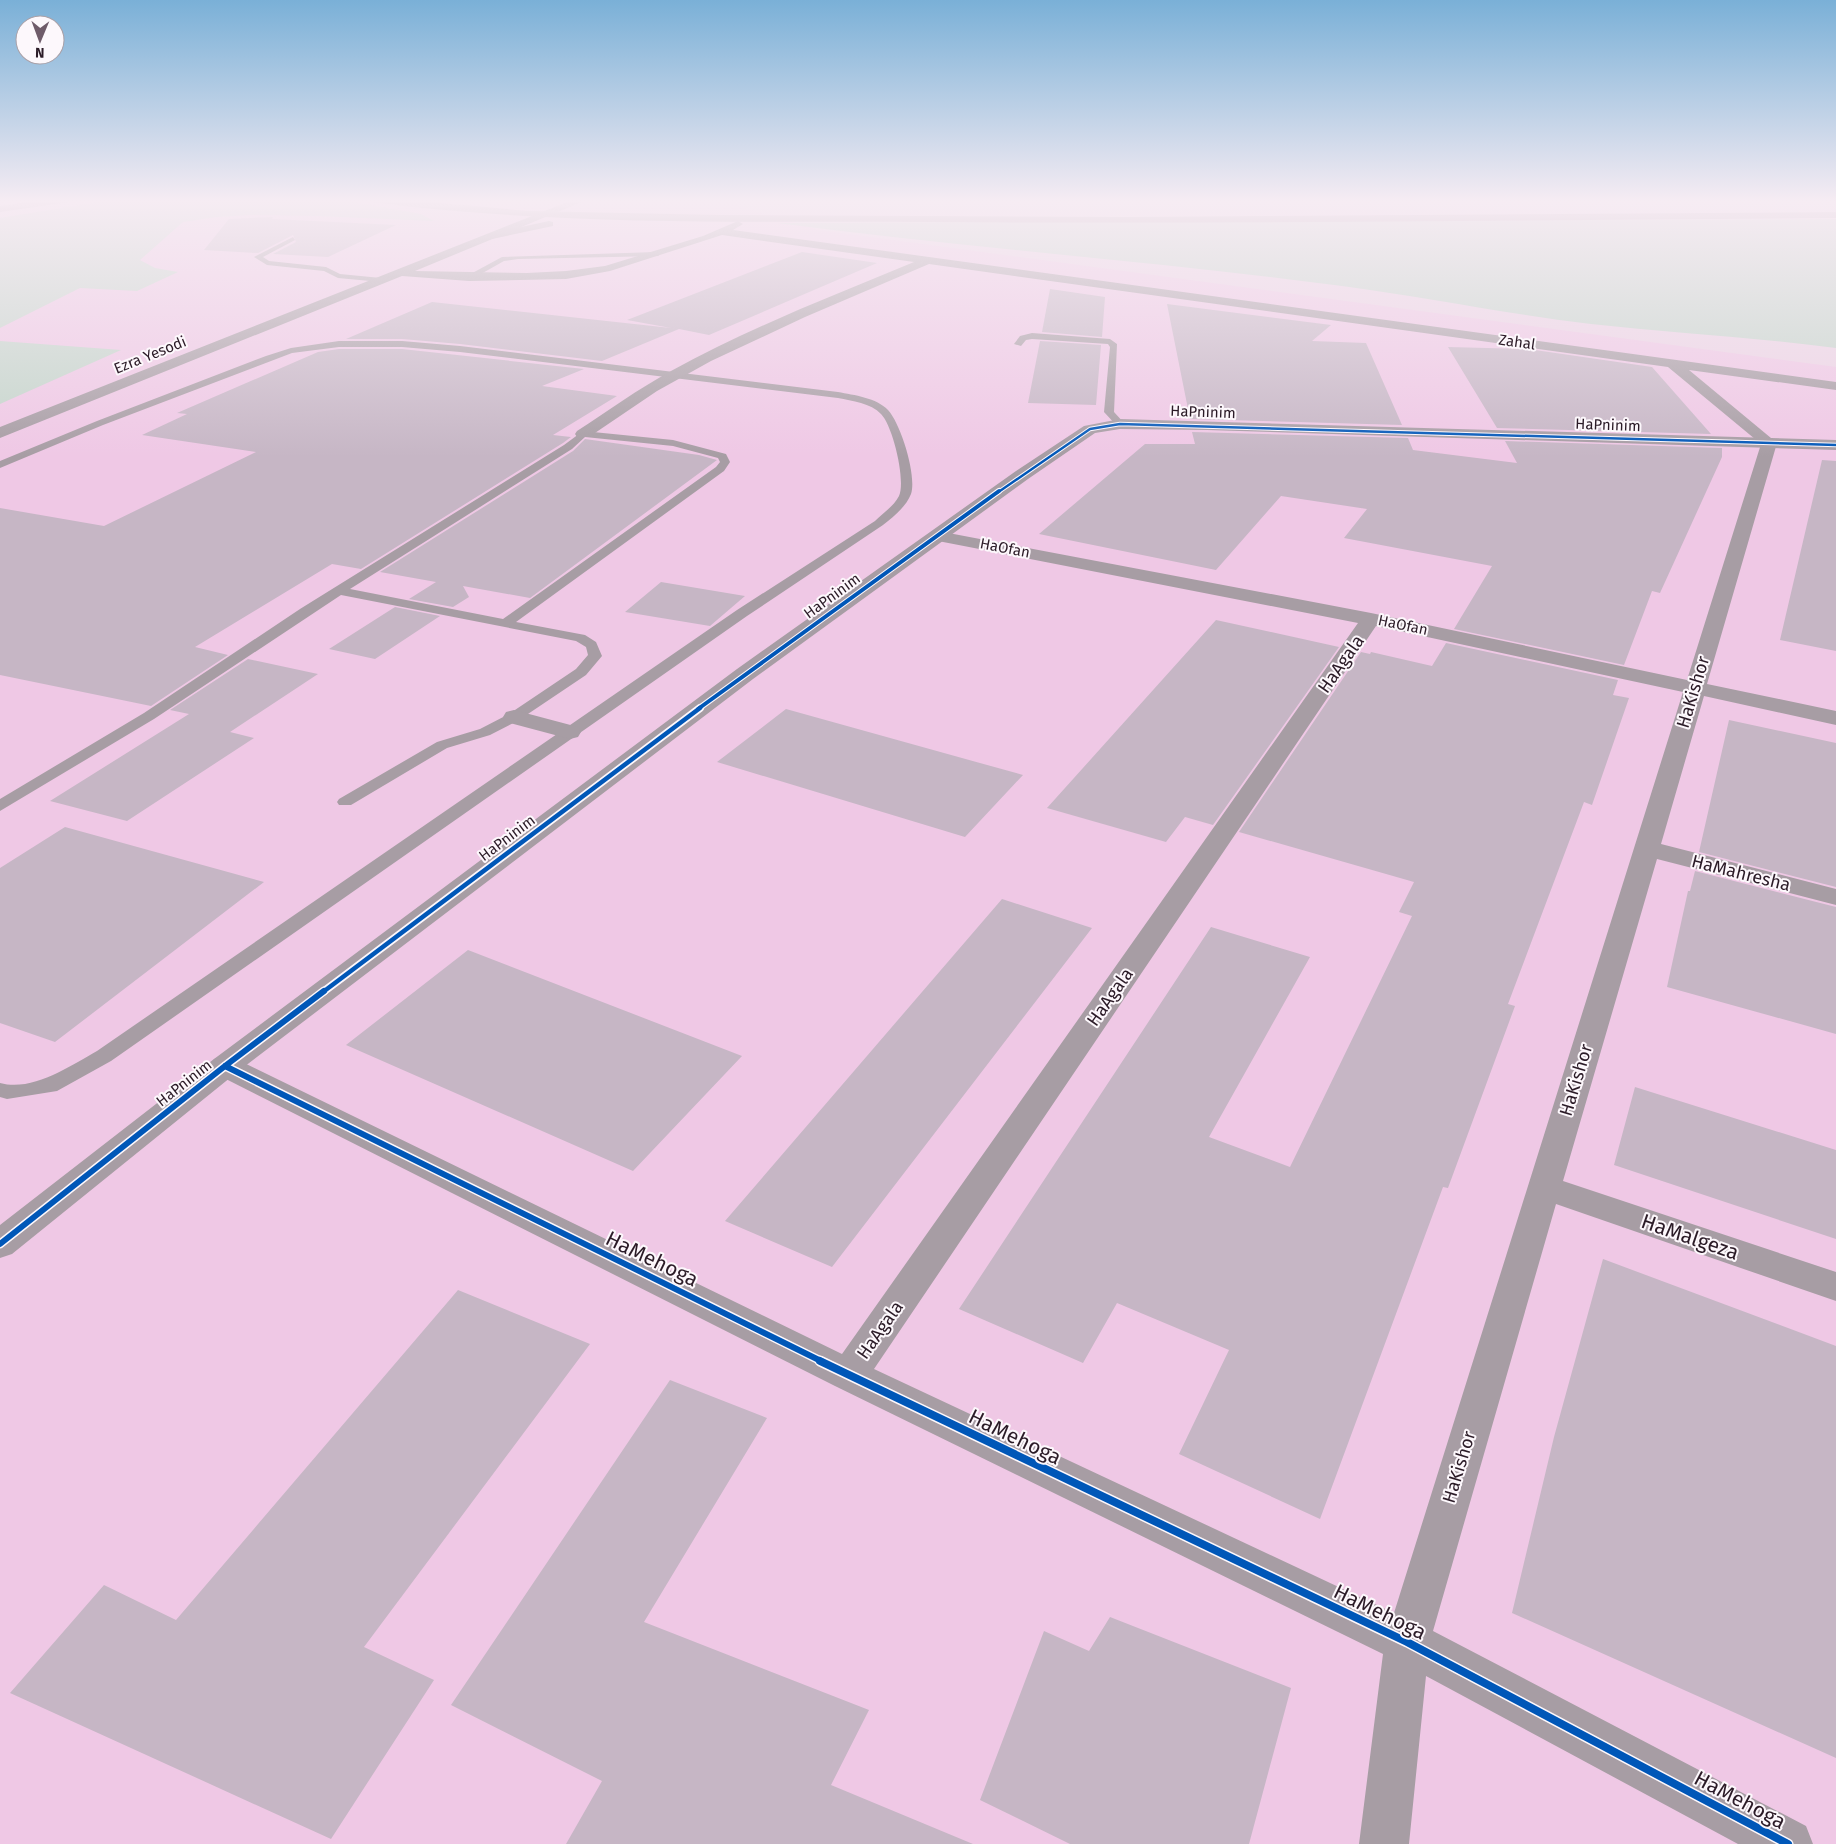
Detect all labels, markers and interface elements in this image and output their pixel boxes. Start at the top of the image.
north arrow [15,15,65,65]
text: N [35,44,45,61]
street label: Zahal [1497,331,1537,354]
street label: Ezra Yesodi [111,332,189,378]
street label: HaPninim [1170,402,1236,422]
street label: HaPninim [1575,415,1641,435]
street label: HaOfan [979,534,1031,562]
street label: HaPninim [800,569,864,623]
street label: HaOfan [1376,611,1430,639]
street label: HaAgala [1313,631,1369,697]
street label: HaKishor [1672,653,1714,731]
street label: HaPninim [475,811,539,865]
street label: HaMahresha [1689,850,1793,896]
street label: HaAgala [1082,964,1138,1030]
street label: HaKishor [1555,1041,1597,1119]
street label: HaPninim [153,1056,215,1110]
street label: HaMalgeza [1638,1208,1742,1266]
street label: HaMehoga [601,1225,703,1293]
street label: HaAgala [852,1297,908,1363]
street label: HaMehoga [964,1403,1066,1471]
street label: HaKishor [1438,1428,1480,1506]
street label: HaMehoga [1329,1578,1431,1646]
street label: HaMehoga [1690,1765,1790,1835]

